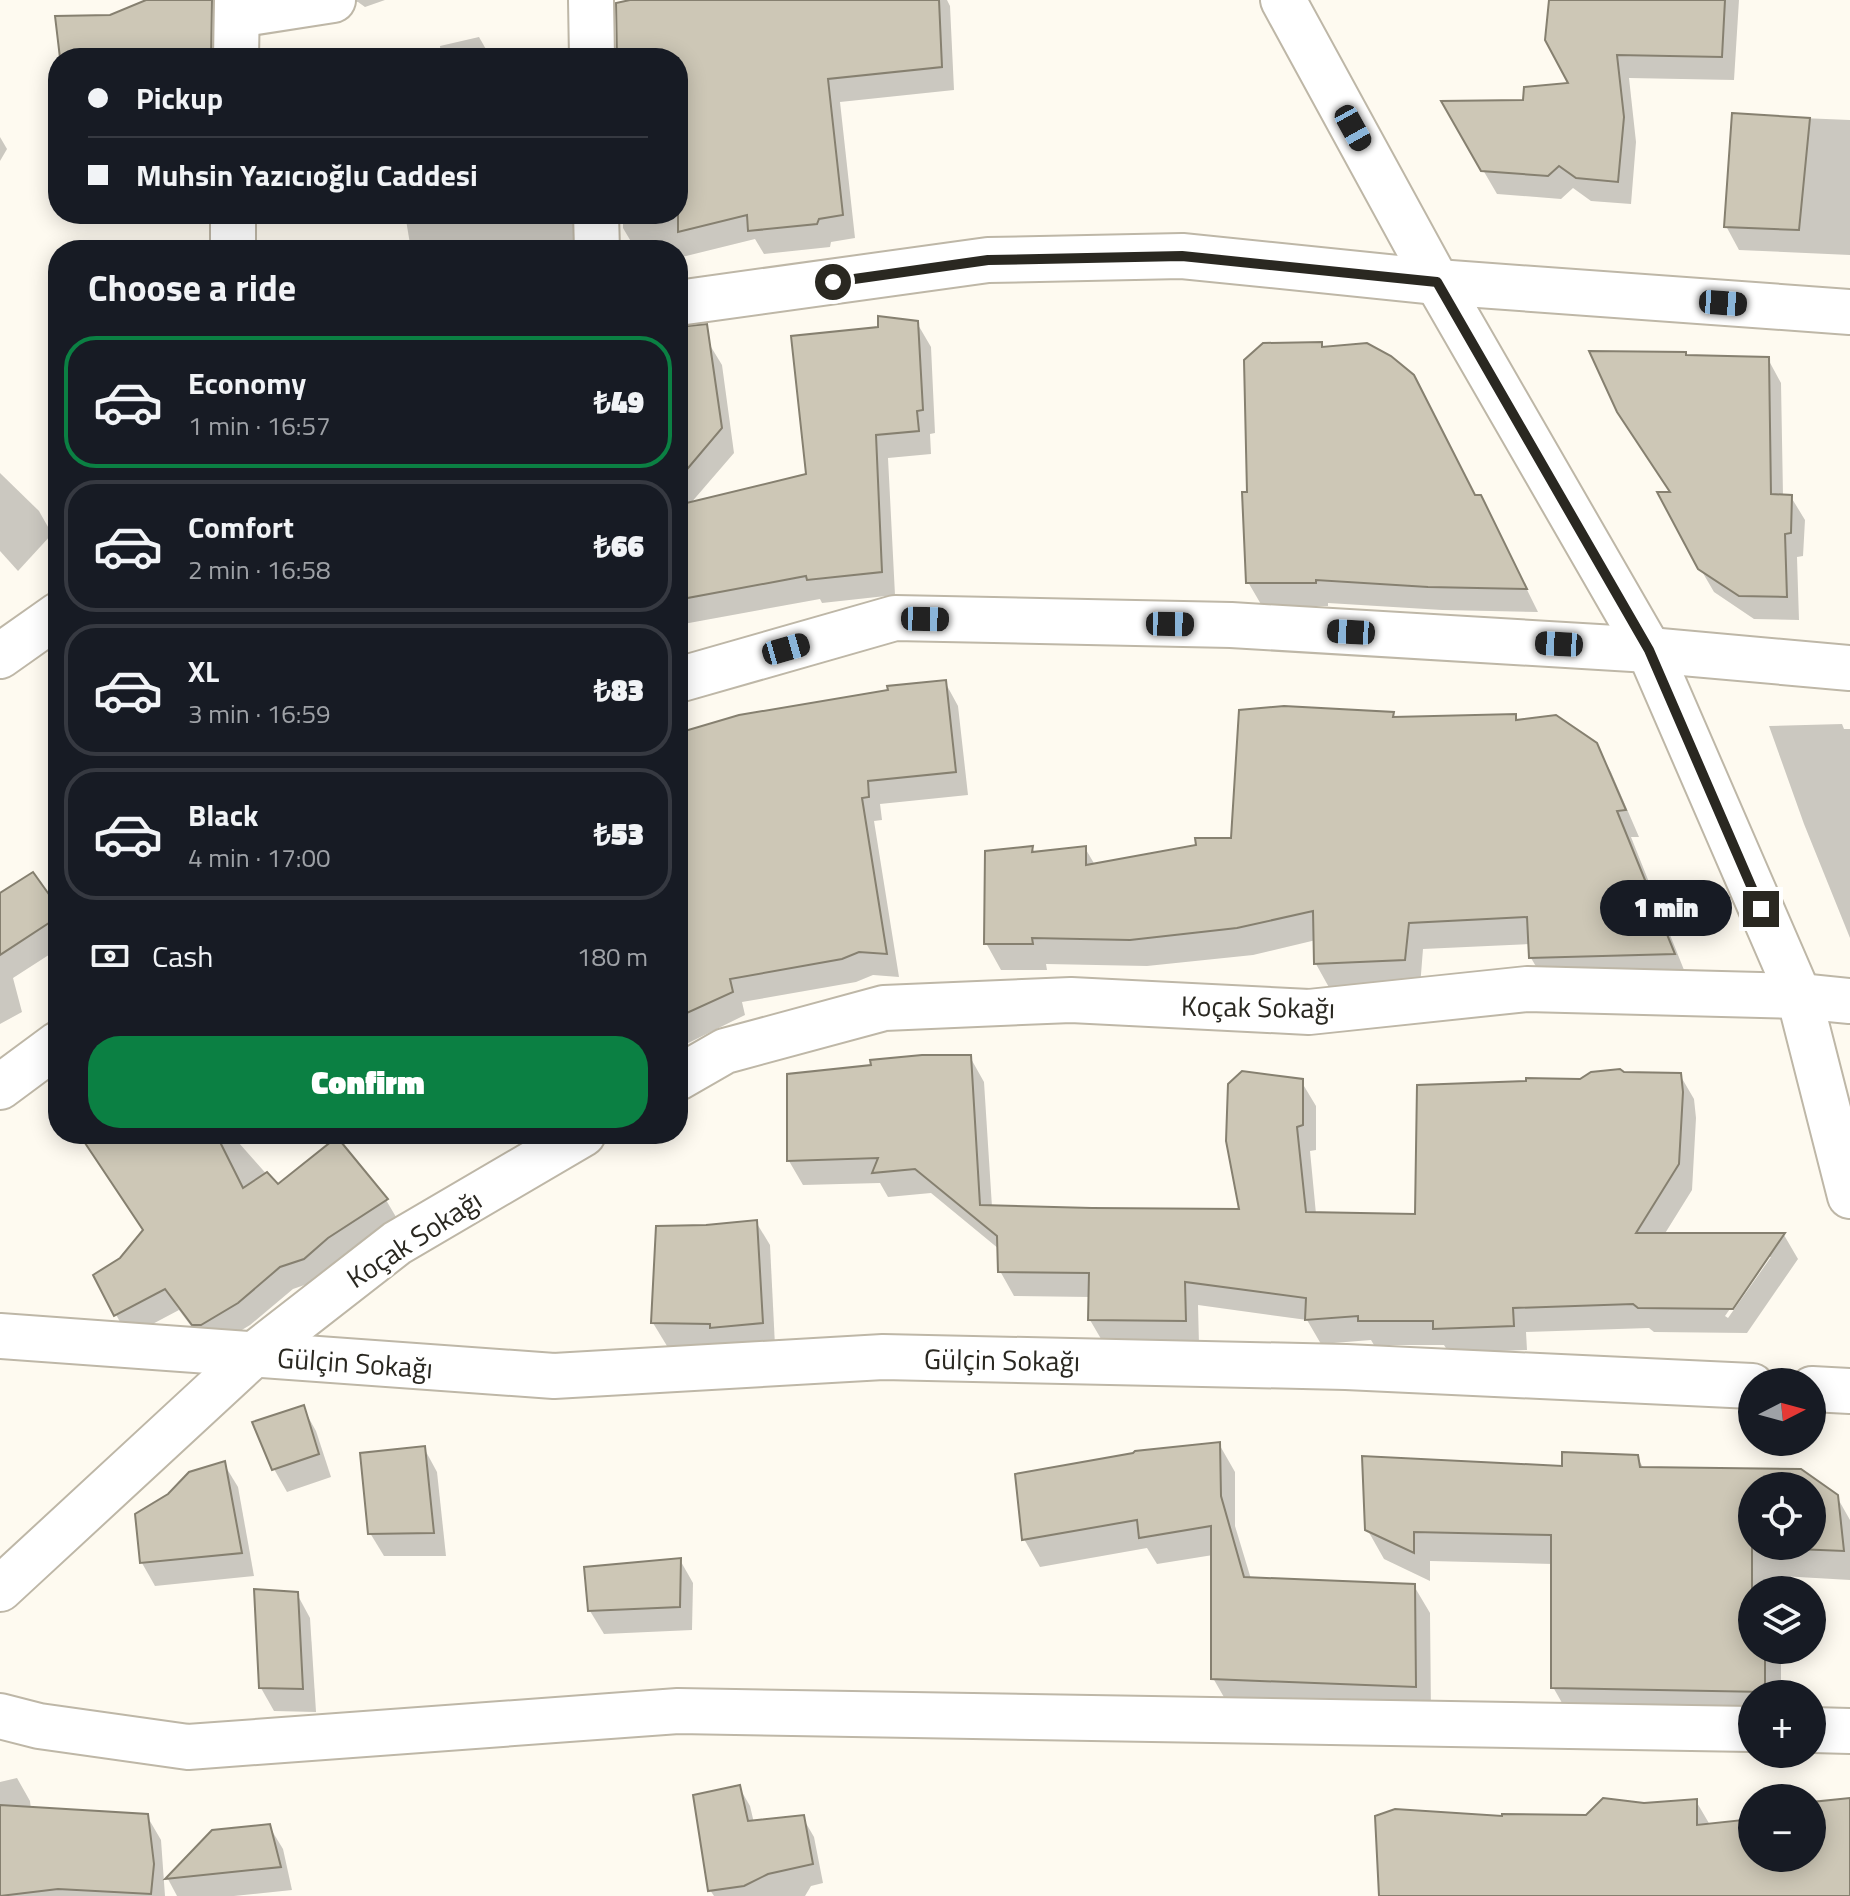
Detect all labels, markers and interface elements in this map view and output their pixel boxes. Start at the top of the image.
text: Pickup [136,75,223,121]
car [1331,101,1375,155]
text: Muhsin Yazıcıoğlu Caddesi [136,152,478,198]
text: Choose a ride [88,260,296,315]
route start [815,264,851,300]
car [1698,289,1748,317]
text: Economy [188,360,306,406]
icon: car [92,366,164,438]
text: ₺49 [594,379,644,425]
text: 1 min · 16:57 [188,406,331,445]
text: Comfort [188,504,294,550]
icon: car [92,510,164,582]
text: ₺66 [594,523,644,569]
text: 2 min · 16:58 [188,550,331,589]
car [901,607,949,631]
car [1146,612,1194,636]
car [1326,619,1376,645]
car [760,631,812,667]
car [1534,631,1584,657]
text: XL [188,648,219,694]
icon: car [92,654,164,726]
text: ₺83 [594,667,644,713]
text: 3 min · 16:59 [188,694,331,733]
text: Black [188,792,259,838]
icon: car [92,798,164,870]
text: ₺53 [594,811,644,857]
text: 4 min · 17:00 [188,838,331,877]
callout: 1 min [1601,881,1733,937]
text: 1 min [1634,888,1698,927]
route end [1743,891,1779,927]
text: Cash [152,933,213,979]
icon: cash [88,934,132,978]
text: 180 m [577,937,648,976]
street label: Koçak Sokağı [1181,984,1335,1029]
button: Confirm [88,1036,648,1128]
street label: Koçak Sokağı [337,1179,490,1299]
street label: Gülçin Sokağı [276,1336,434,1389]
street label: Gülçin Sokağı [924,1337,1080,1382]
north arrow [1738,1368,1826,1456]
map controls [1738,1368,1826,1872]
button: locate [1738,1472,1826,1560]
button: layers [1738,1576,1826,1664]
button: + [1738,1680,1826,1768]
button: − [1738,1784,1826,1872]

